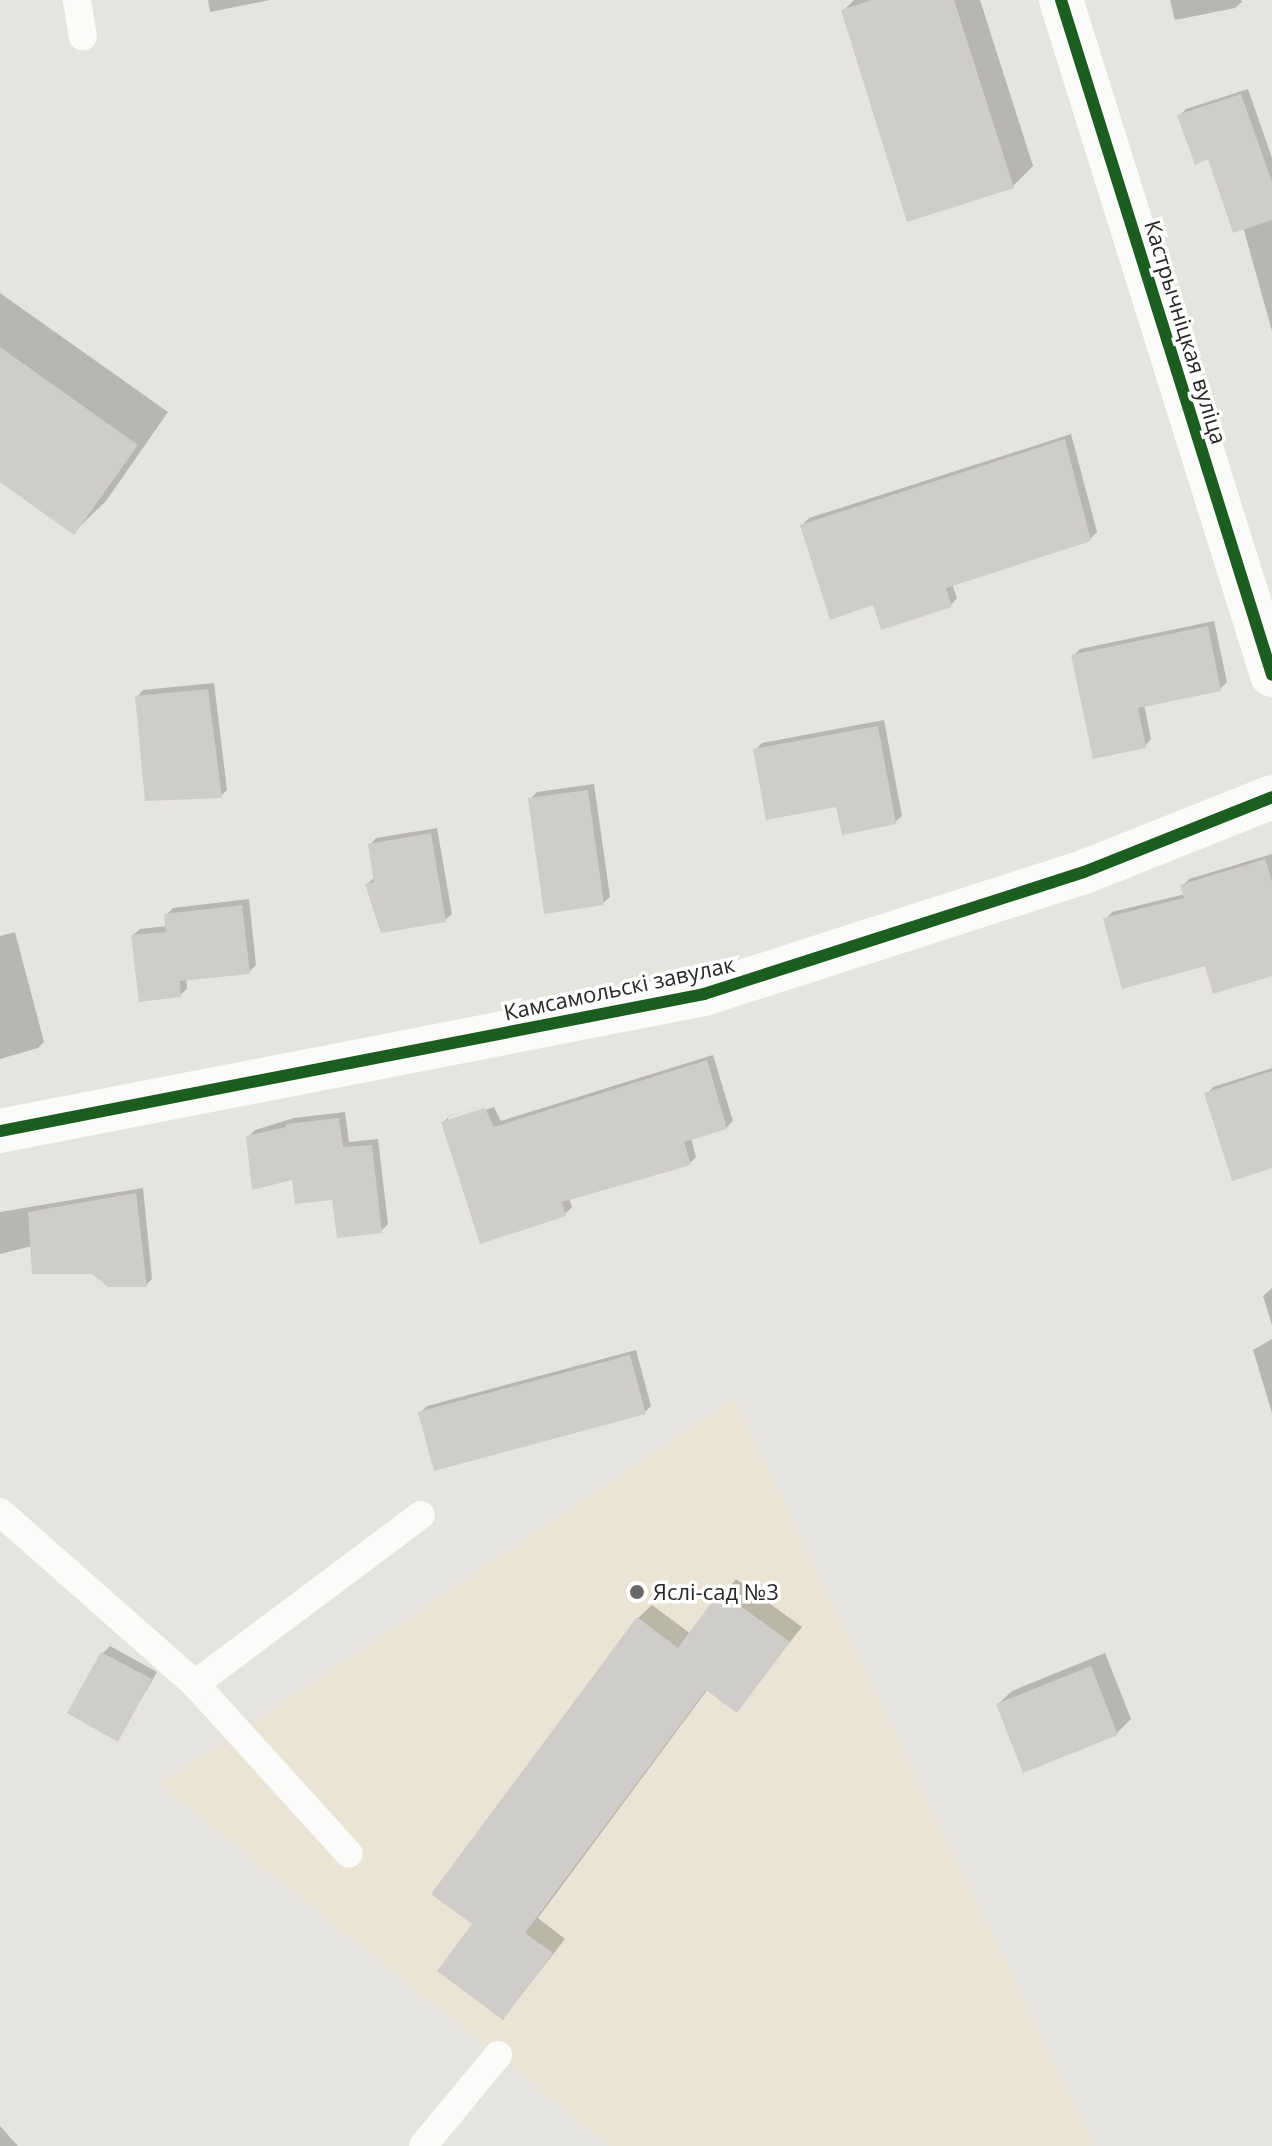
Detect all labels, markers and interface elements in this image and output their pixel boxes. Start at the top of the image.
street label: Кастрычніцкая вуліца [1139,217,1233,447]
street label: Камсамольскі завулак [501,951,737,1025]
place label: Яслі-сад №3 [653,1579,779,1605]
marker: Яслі-сад №3 [628,1583,646,1601]

